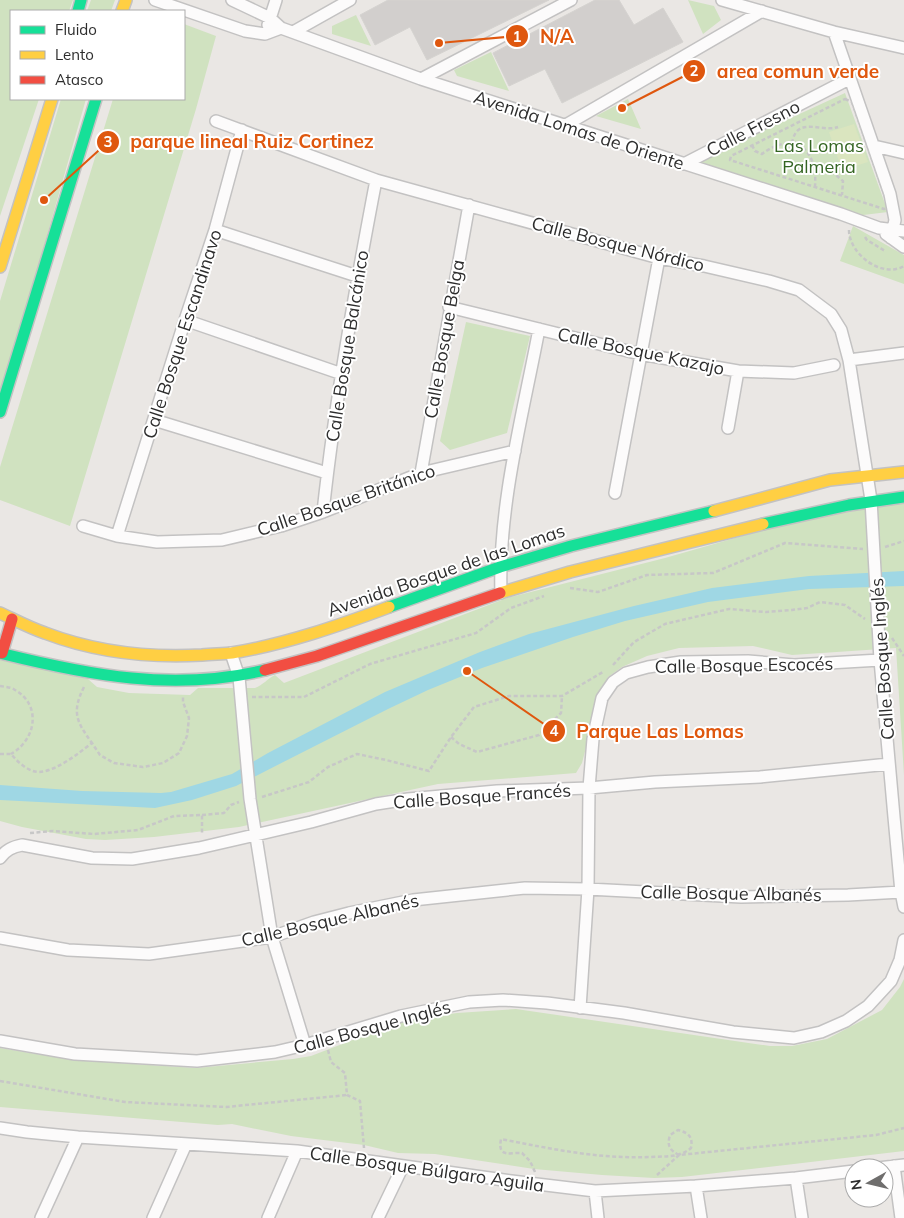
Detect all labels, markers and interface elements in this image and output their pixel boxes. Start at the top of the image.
legend [10,10,185,100]
callout: N/A [505,19,584,53]
text: Fluido [55,20,97,39]
text: N/A [540,24,575,48]
text: 1 [512,27,522,46]
text: Lento [55,45,94,64]
callout: area comun verde [682,54,889,88]
text: area comun verde [717,59,879,83]
text: 2 [689,61,699,80]
text: Atasco [55,70,103,89]
street label: Avenida Lomas de Oriente [471,85,687,175]
street label: Calle Fresno [702,95,804,161]
callout: parque lineal Ruiz Cortinez [95,125,384,159]
text: parque lineal Ruiz Cortinez [130,129,374,153]
text: 3 [103,132,113,151]
park label: Las Lomas Palmeria [774,134,864,178]
street label: Calle Bosque Nórdico [529,211,707,277]
street label: Calle Bosque Escandinavo [137,226,227,442]
street label: Calle Bosque Balcánico [320,248,374,444]
street label: Calle Bosque Belga [419,258,469,420]
street label: Calle Bosque Kazajo [556,322,726,380]
street label: Calle Bosque Británico [254,459,438,541]
street label: Avenida Bosque de las Lomas [324,518,568,622]
street label: Calle Bosque Inglés [865,577,899,741]
street label: Calle Bosque Escocés [654,652,834,678]
callout: Parque Las Lomas [541,714,753,748]
text: Parque Las Lomas [576,719,744,743]
text: 4 [549,721,559,740]
street label: Calle Bosque Francés [392,778,572,814]
street label: Calle Bosque Albanés [640,880,822,906]
street label: Calle Bosque Albanés [239,888,421,952]
street label: Calle Bosque Inglés [291,995,453,1059]
street label: Calle Bosque Búlgaro Aguila [308,1141,546,1197]
north arrow [844,1158,894,1208]
text: N [846,1178,866,1191]

